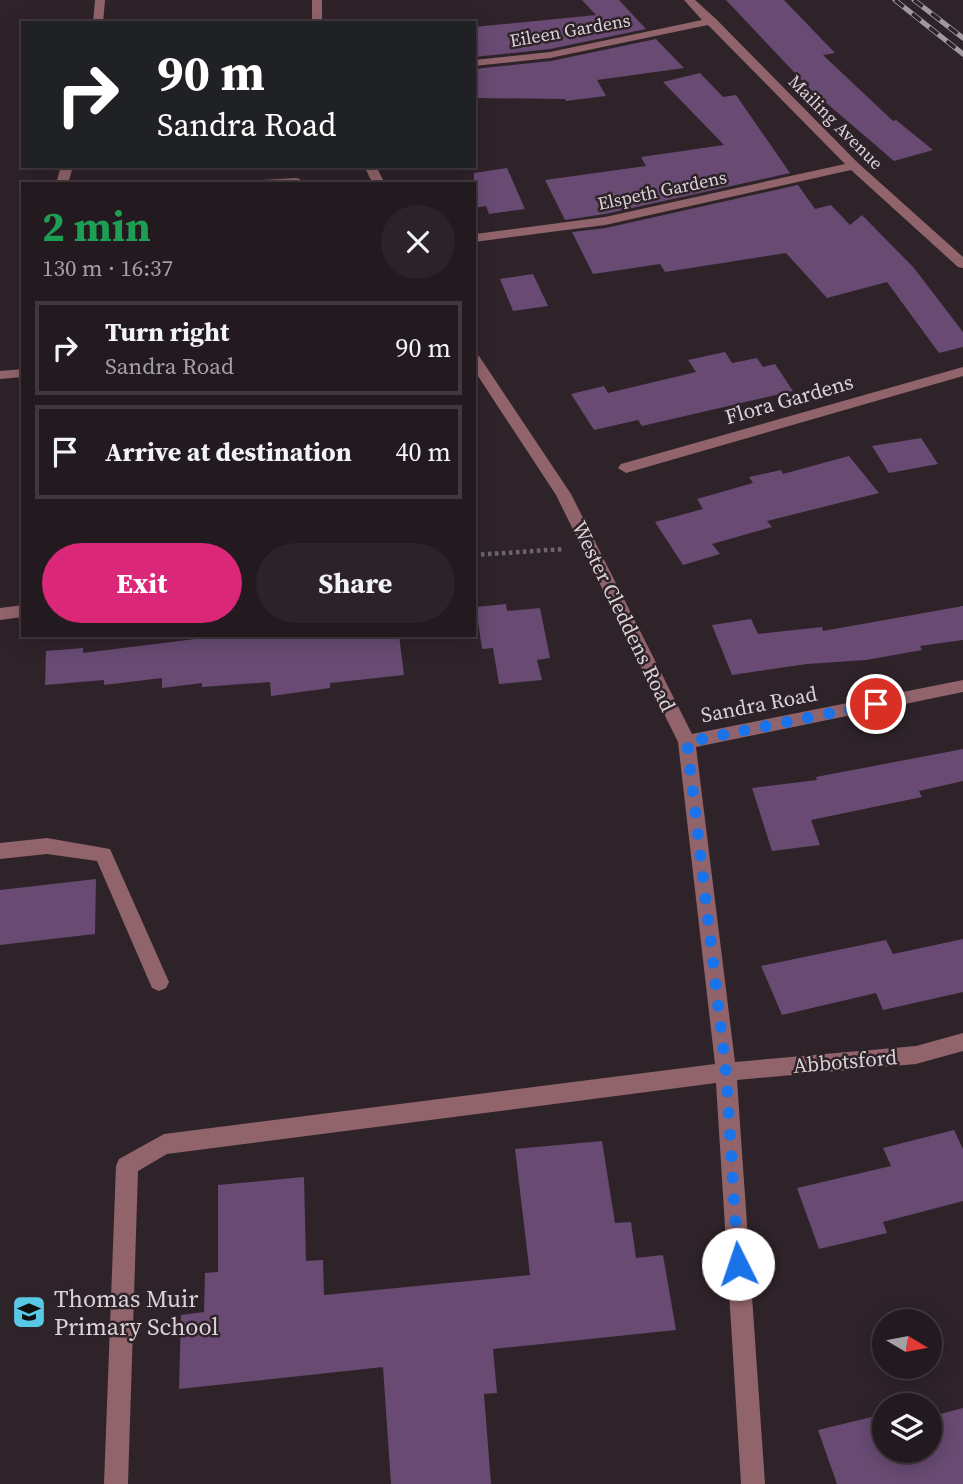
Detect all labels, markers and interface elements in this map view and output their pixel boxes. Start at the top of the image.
street label: Eileen Gardens [508,7,632,53]
text: 90 m [157,39,265,106]
icon: right [42,49,133,140]
street label: Mailing Avenue [783,69,889,175]
text: Sandra Road [157,103,337,147]
street label: Elspeth Gardens [595,164,729,216]
text: 2 min [42,197,151,255]
button: close [381,205,455,279]
text: 130 m · 16:37 [42,252,173,284]
text: Turn right [105,314,229,350]
icon: right [46,329,84,367]
text: 90 m [396,330,451,366]
text: Sandra Road [105,350,234,382]
street label: Flora Gardens [721,367,857,431]
icon: arrive [46,433,84,471]
text: Arrive at destination [105,434,352,470]
text: 40 m [396,434,451,470]
street label: Wester Cleddens Road [565,516,683,716]
button: Exit [42,543,242,623]
button: Share [256,543,455,623]
pin [846,674,906,734]
street label: Sandra Road [698,679,820,729]
icon: arrive [857,685,895,723]
street label: Abbotsford [792,1042,898,1080]
position arrow [701,1227,775,1301]
place label: Thomas Muir Primary School [54,1282,219,1343]
school or university icon: Thomas Muir Primary School [10,1293,48,1331]
north arrow [872,1309,942,1379]
map controls [872,1309,942,1463]
button: layers [872,1393,942,1463]

